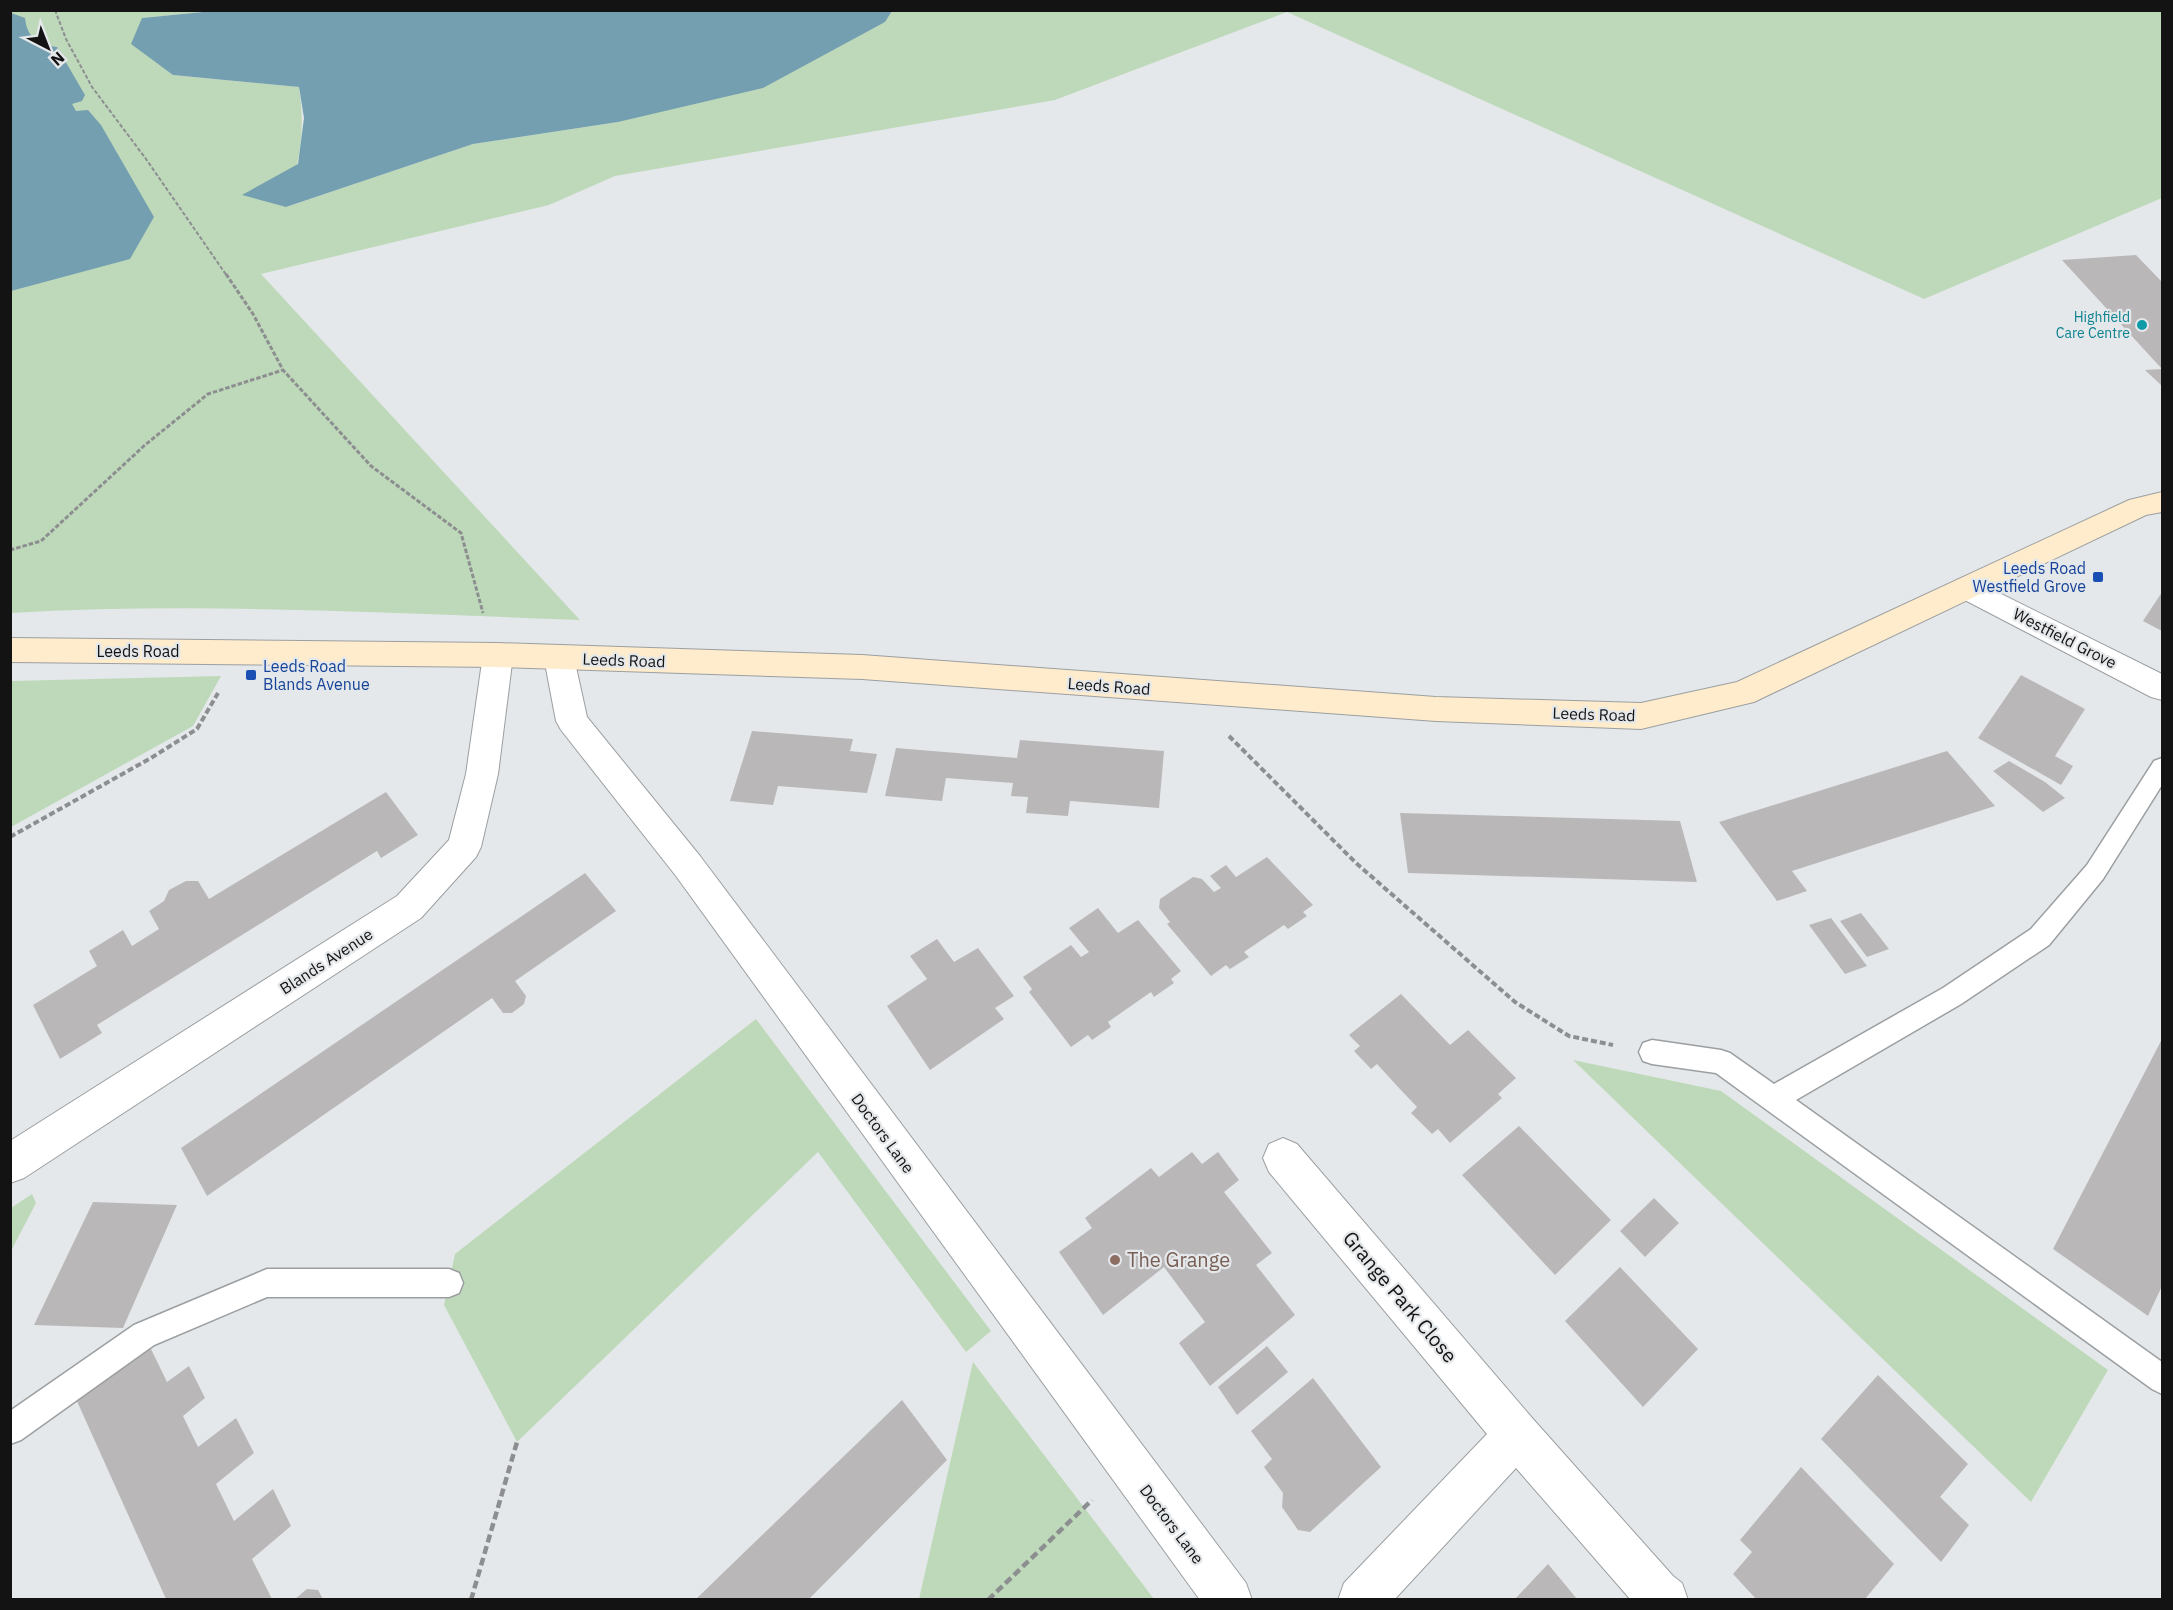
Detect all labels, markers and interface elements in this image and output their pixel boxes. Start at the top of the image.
north arrow [18,18,78,78]
text: N [47,48,69,70]
place label: Highfield Care Centre [2056,308,2130,342]
marker: Highfield Care Centre [2135,318,2149,332]
place label: Leeds Road Westfield Grove [1973,558,2086,596]
marker: Leeds Road Westfield Grove [2091,570,2105,584]
street label: Westfield Grove [2010,603,2120,673]
street label: Leeds Road [96,641,180,661]
street label: Leeds Road [582,649,666,671]
place label: Leeds Road Blands Avenue [263,656,370,694]
marker: Leeds Road Blands Avenue [244,668,258,682]
street label: Leeds Road [1067,673,1151,699]
street label: Leeds Road [1552,703,1636,725]
street label: Blands Avenue [276,923,376,998]
street label: Doctors Lane [847,1089,919,1177]
street label: Grange Park Close [1337,1225,1464,1368]
place label: The Grange [1127,1246,1230,1273]
marker: The Grange [1108,1253,1122,1267]
street label: Doctors Lane [1136,1480,1208,1568]

